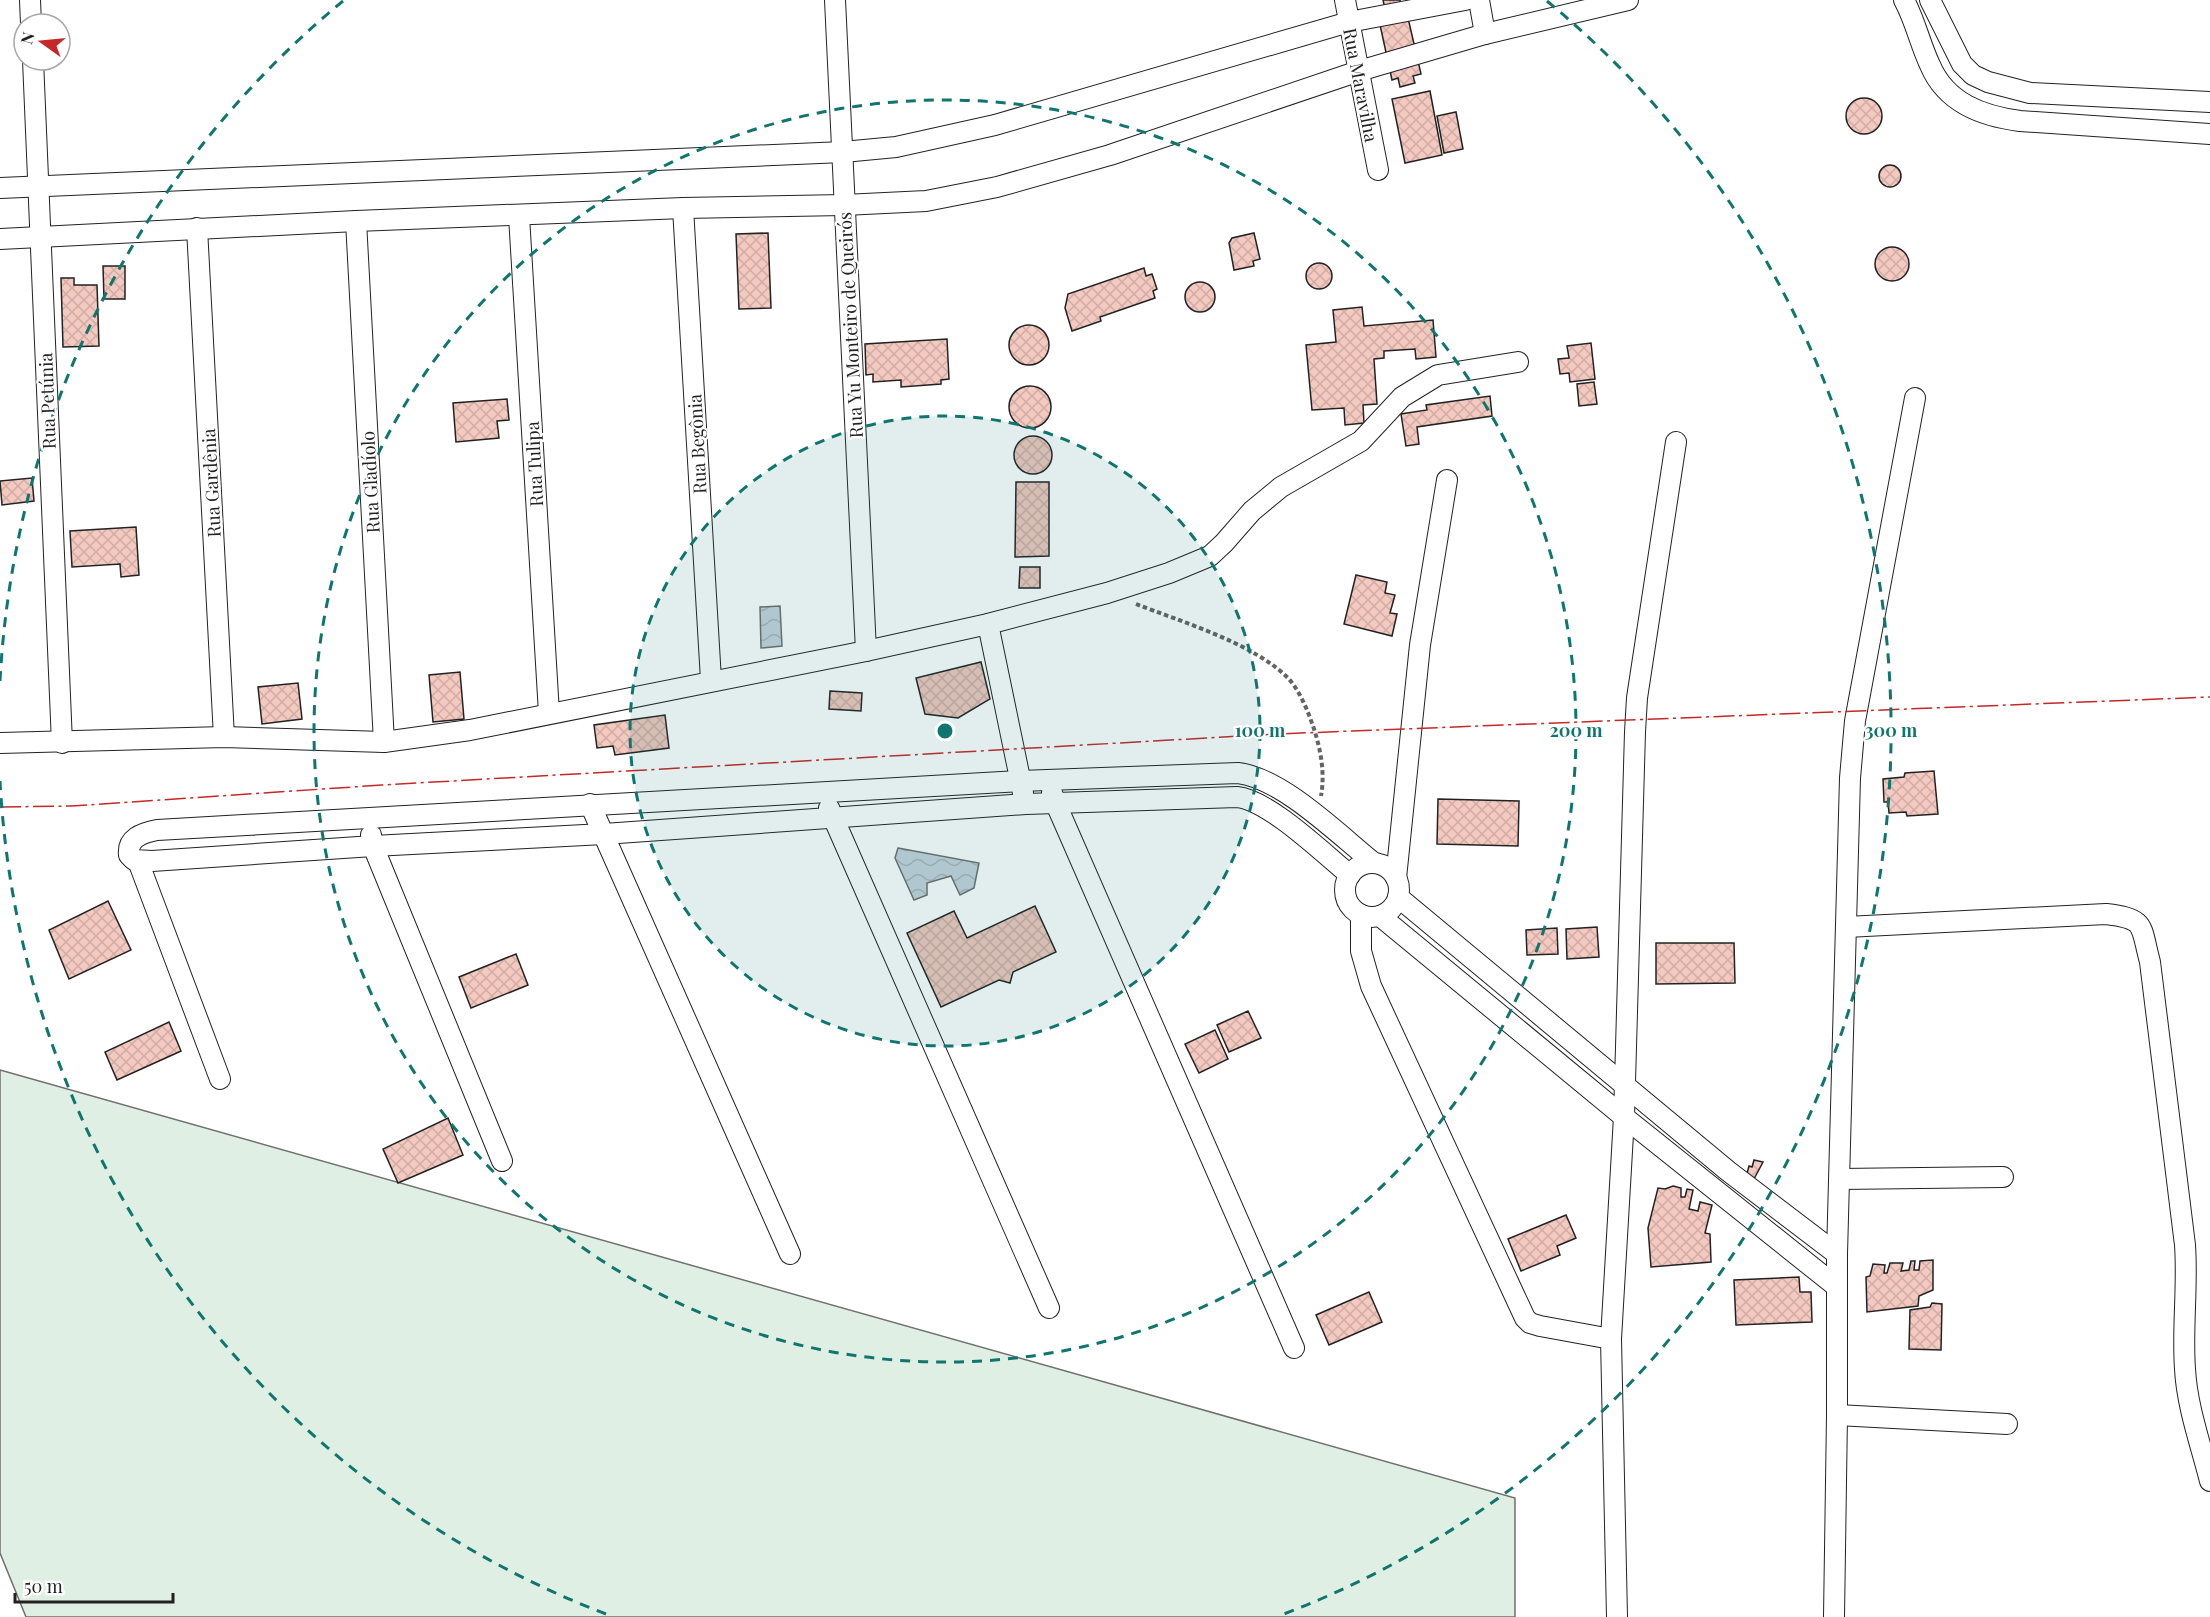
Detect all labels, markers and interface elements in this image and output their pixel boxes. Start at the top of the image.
north arrow [12,12,72,72]
street label: Rua Maravilha [1338,26,1384,144]
text: N [15,29,39,46]
street label: Rua Yu Monteiro de Queirós [832,211,868,439]
street label: Rua Petúnia [33,352,61,450]
street label: Rua Begônia [682,393,712,494]
street label: Rua Tulipa [520,421,548,507]
street label: Rua Gardênia [196,428,226,538]
street label: Rua Gladíolo [355,430,385,534]
text: 100 m [1235,718,1286,742]
text: 200 m [1549,718,1603,742]
text: 300 m [1865,718,1918,742]
centre of rings [935,721,955,741]
scale bar [15,1566,172,1604]
text: 50 m [24,1574,63,1598]

